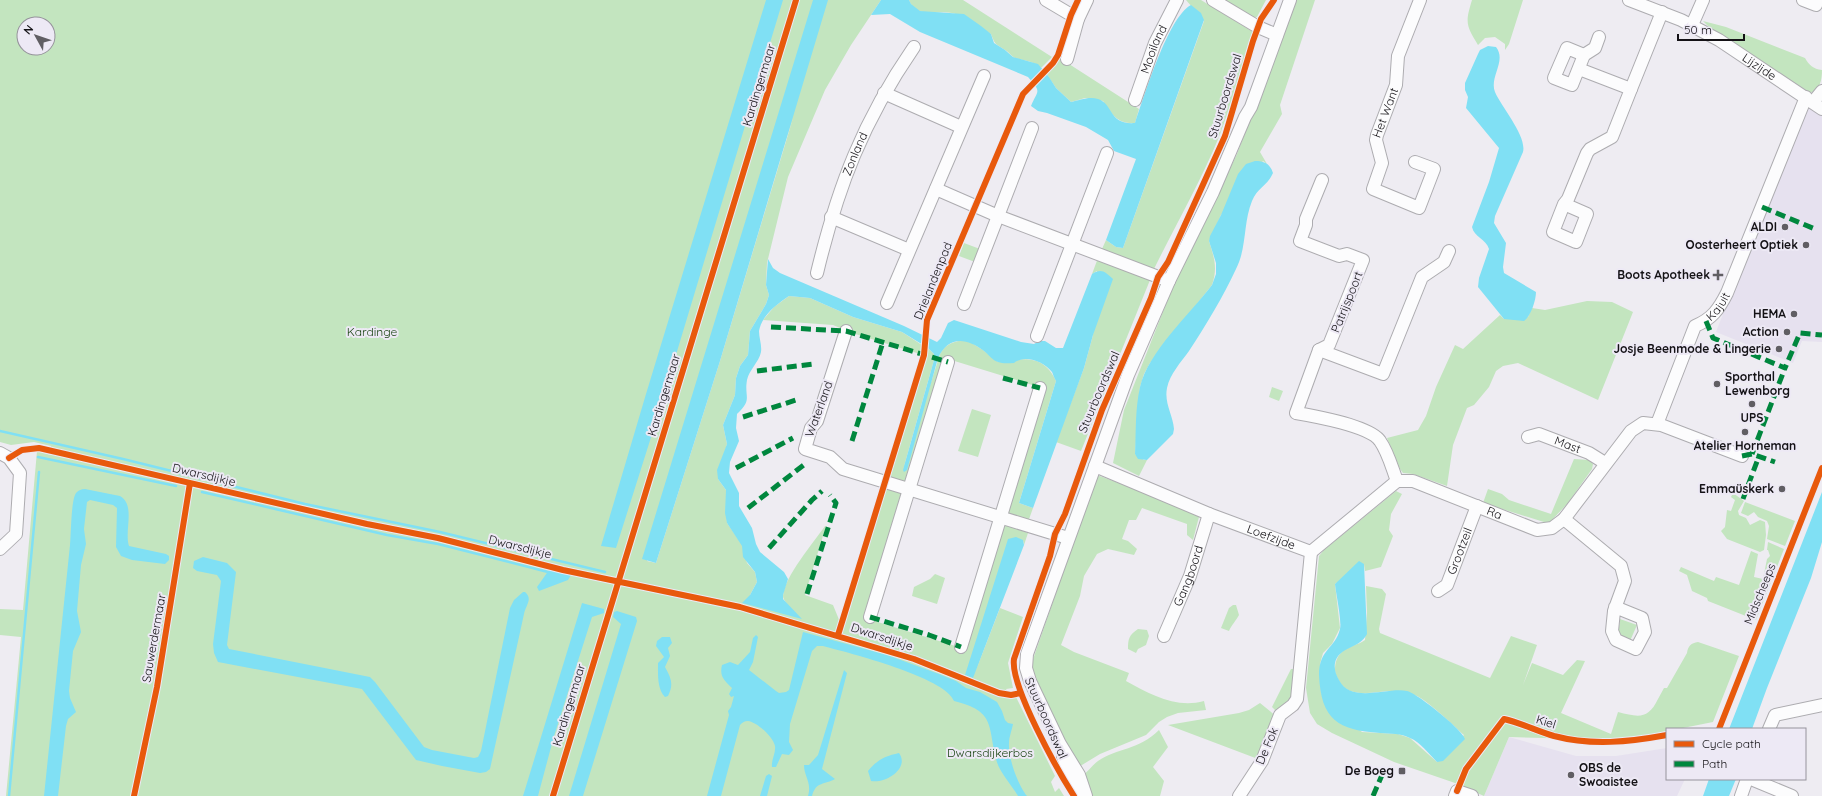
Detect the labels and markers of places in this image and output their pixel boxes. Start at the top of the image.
place label: ALDI [1751,219,1777,234]
marker: ALDI [1780,222,1790,232]
place label: Oosterheert Optiek [1685,237,1798,252]
marker: Oosterheert Optiek [1801,240,1811,250]
place label: Boots Apotheek [1617,267,1710,282]
marker: Boots Apotheek [1713,270,1723,280]
place label: HEMA [1753,306,1786,321]
marker: HEMA [1789,309,1799,319]
place label: Action [1743,324,1779,339]
marker: Action [1782,327,1792,337]
place label: Josje Beenmode & Lingerie [1613,341,1771,356]
marker: Josje Beenmode & Lingerie [1774,344,1784,354]
place label: Sporthal Lewenborg [1725,369,1790,398]
marker: Sporthal Lewenborg [1712,379,1722,389]
marker: UPS [1747,399,1757,409]
place label: UPS [1741,410,1763,425]
marker: Atelier Horneman [1740,427,1750,437]
place label: Atelier Horneman [1694,438,1796,453]
place label: Emmaüskerk [1699,481,1774,496]
marker: Emmaüskerk [1777,484,1787,494]
place label: OBS de Swoaistee [1579,760,1638,789]
place label: De Boeg [1345,763,1394,778]
marker: De Boeg [1397,766,1407,776]
marker: OBS de Swoaistee [1566,770,1576,780]

